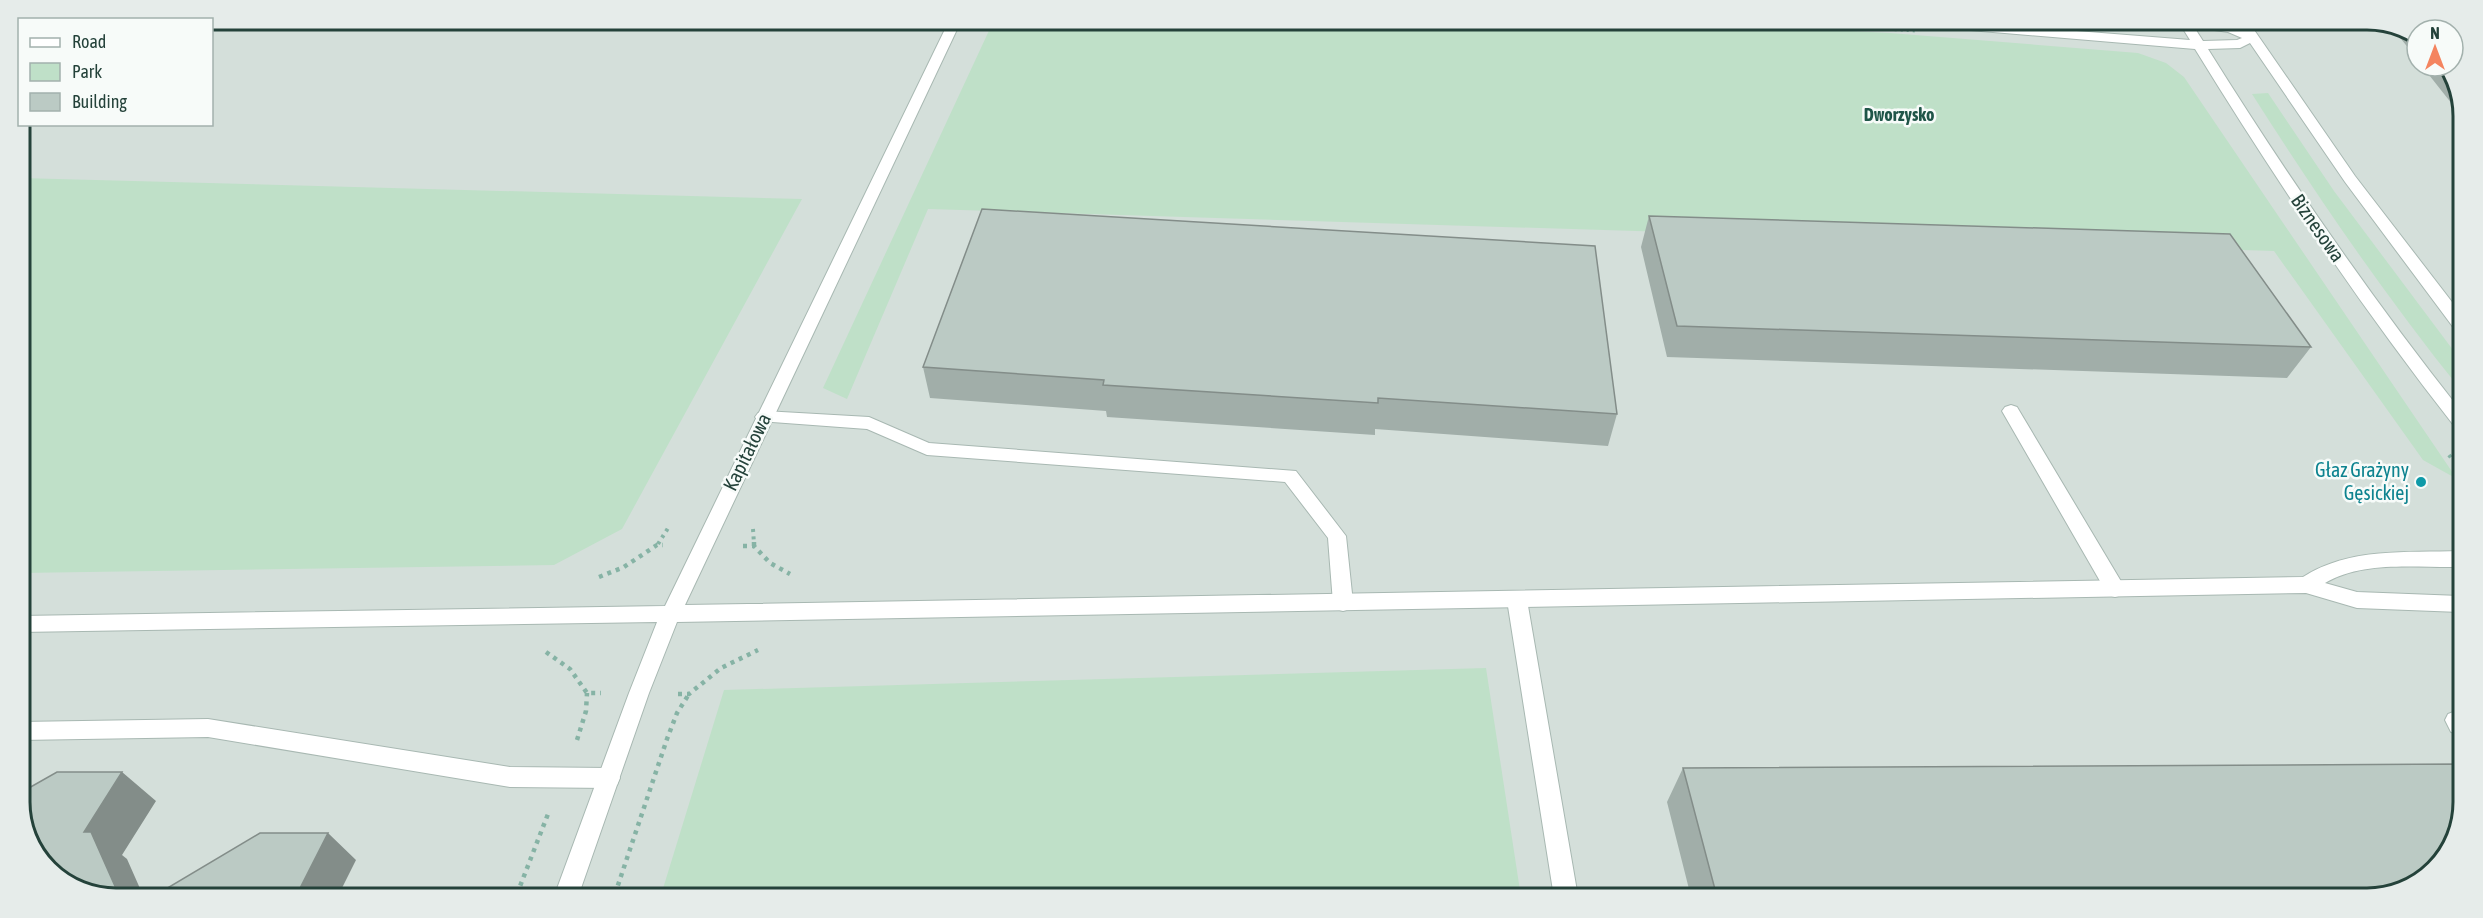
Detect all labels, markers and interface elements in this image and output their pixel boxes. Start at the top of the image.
legend [18,18,213,126]
north arrow [2405,18,2465,78]
text: N [2430,24,2440,42]
text: Road [72,31,106,52]
text: Park [72,61,102,82]
text: Building [72,91,127,112]
district label: Dworzysko [1864,104,1934,125]
street label: Biznesowa [2287,189,2350,266]
street label: Kapitałowa [718,409,775,494]
place label: Głaz Grażyny Gęsickiej [2315,458,2409,504]
marker: Głaz Grażyny Gęsickiej [2414,475,2428,489]

